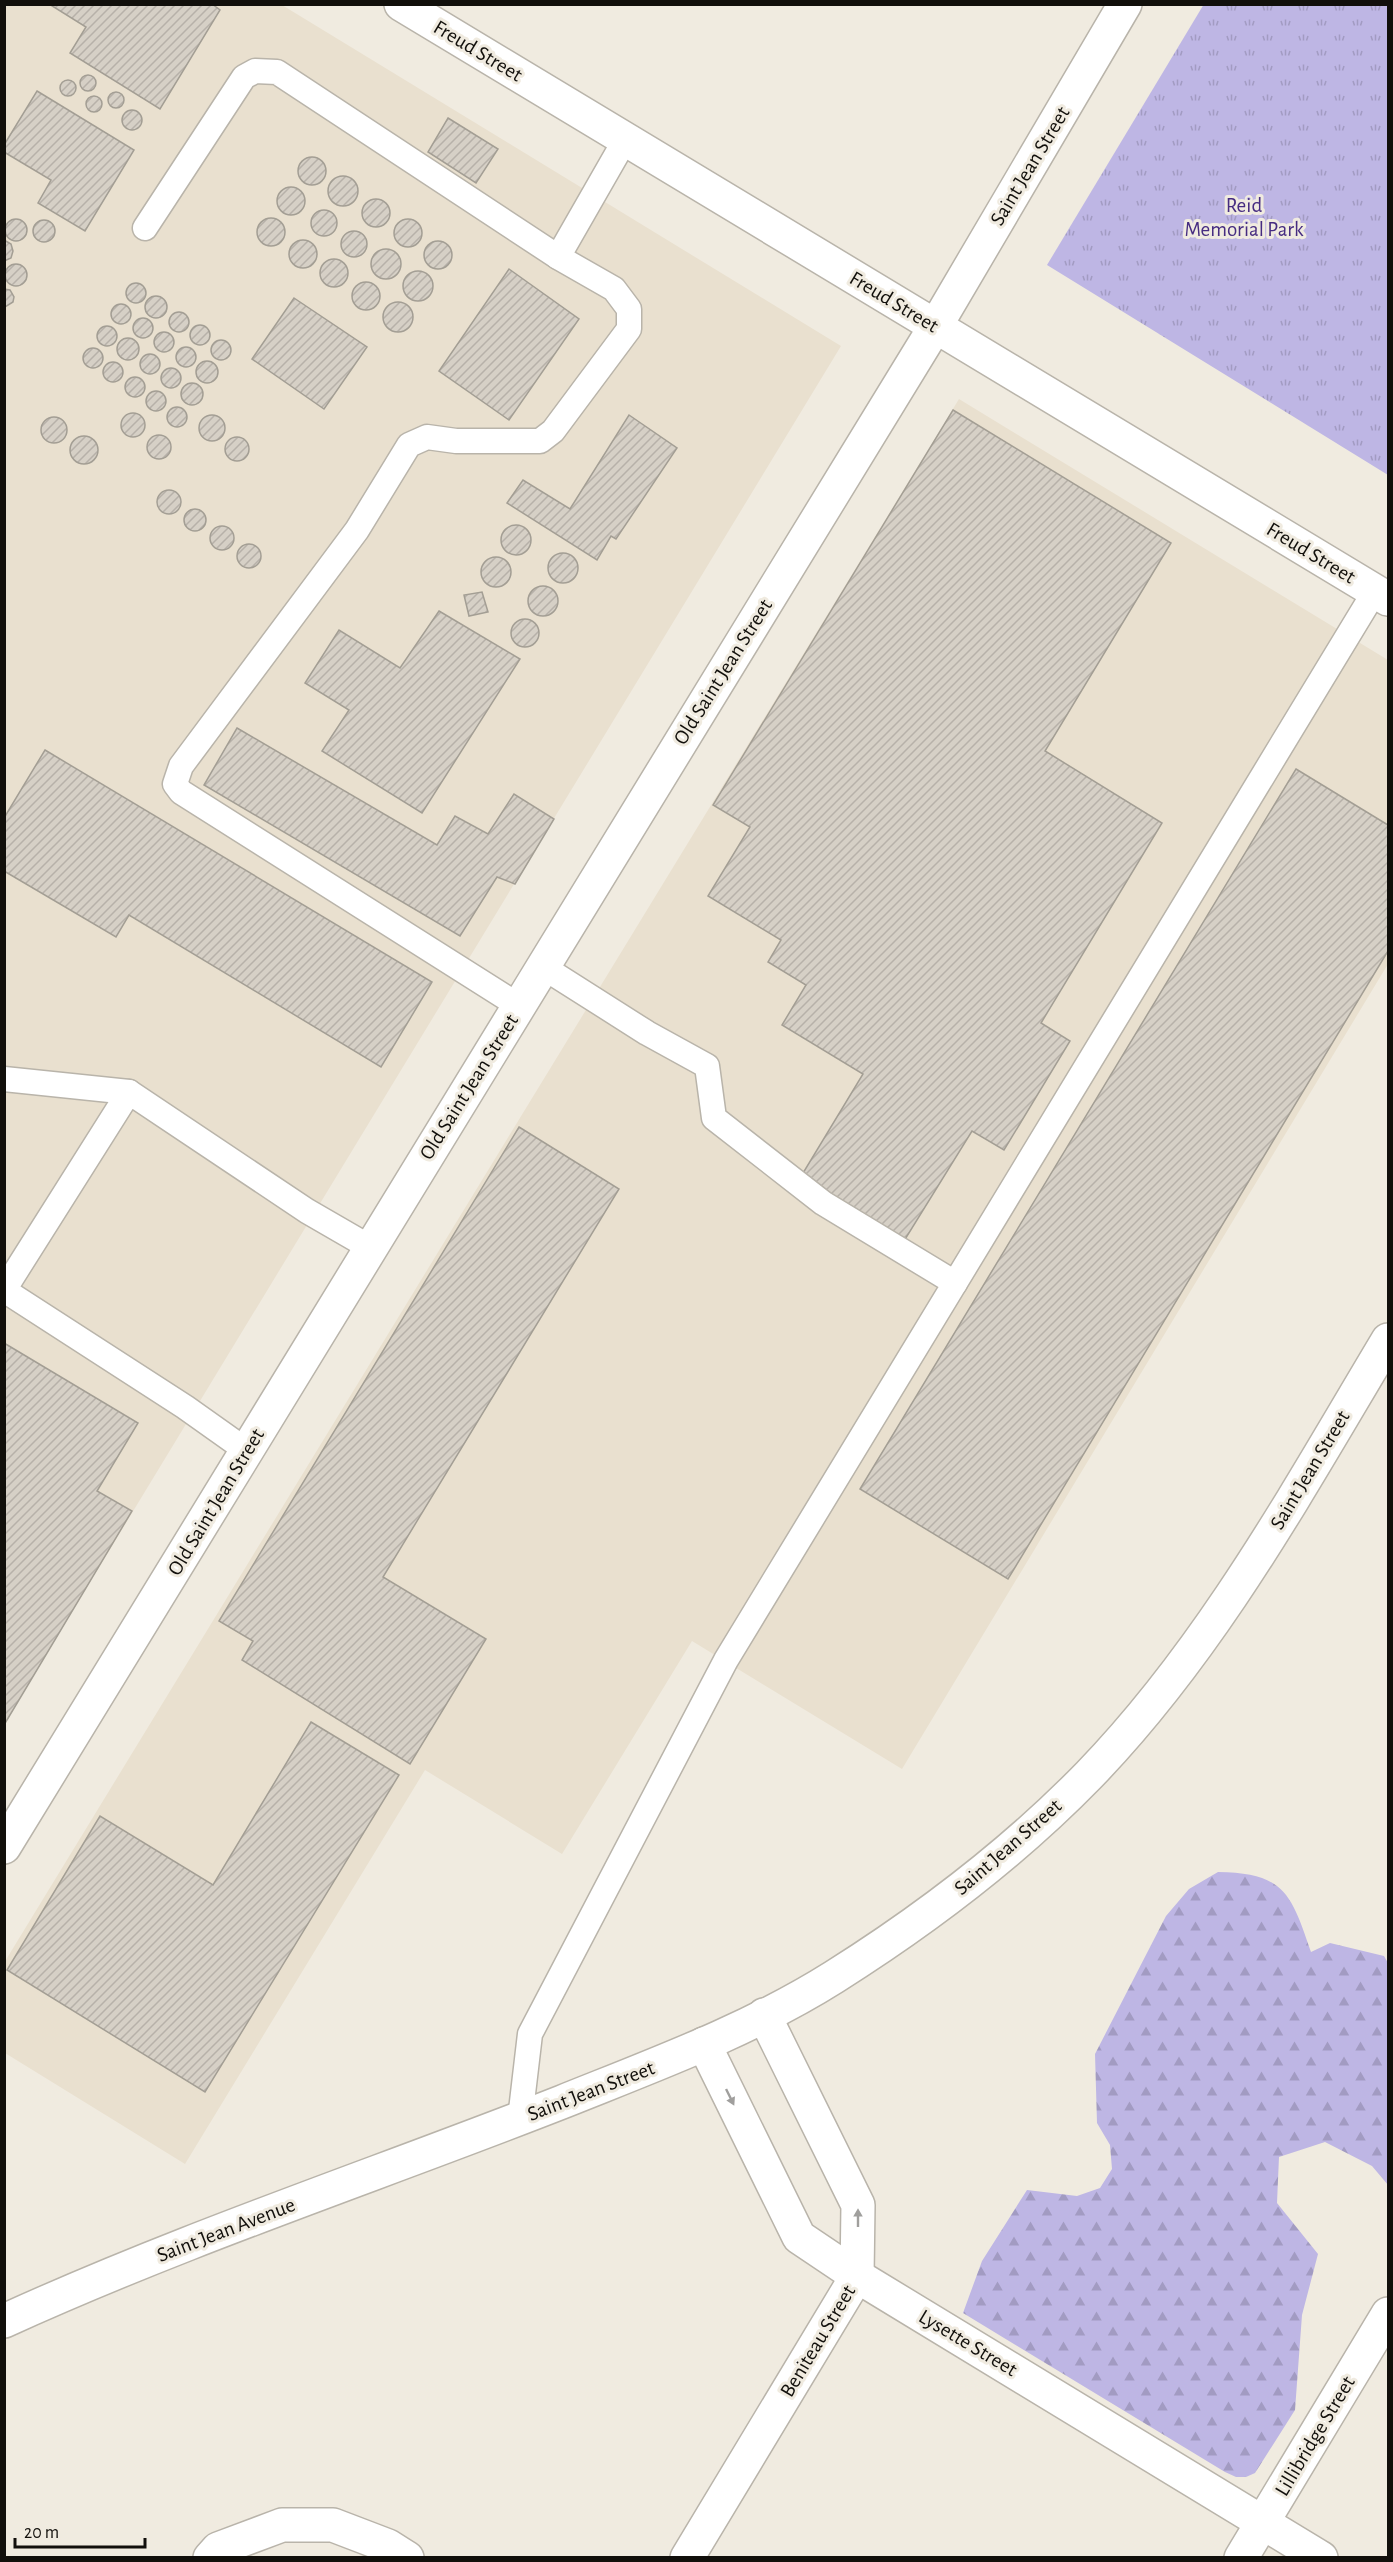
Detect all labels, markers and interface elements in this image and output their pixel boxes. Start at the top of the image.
street label: Freud Street [430,16,526,86]
street label: Saint Jean Street [986,103,1074,229]
park label: Reid Memorial Park [1184,195,1304,240]
street label: Freud Street [846,267,942,337]
street label: Freud Street [1263,518,1359,588]
street label: Old Saint Jean Street [670,595,776,748]
street label: Old Saint Jean Street [416,1010,522,1163]
street label: Saint Jean Street [1266,1407,1354,1533]
street label: Old Saint Jean Street [164,1425,268,1579]
street label: Saint Jean Street [950,1795,1066,1899]
street label: Saint Jean Street [525,2057,658,2125]
one-way arrow [724,2088,734,2106]
street label: Saint Jean Avenue [154,2194,298,2266]
one-way arrow [853,2208,863,2227]
street label: Beniteau Street [777,2281,860,2400]
street label: Lysette Street [915,2306,1021,2381]
street label: Lillibridge Street [1271,2372,1359,2499]
scale bar [15,2511,146,2549]
text: 20 m [24,2524,59,2542]

